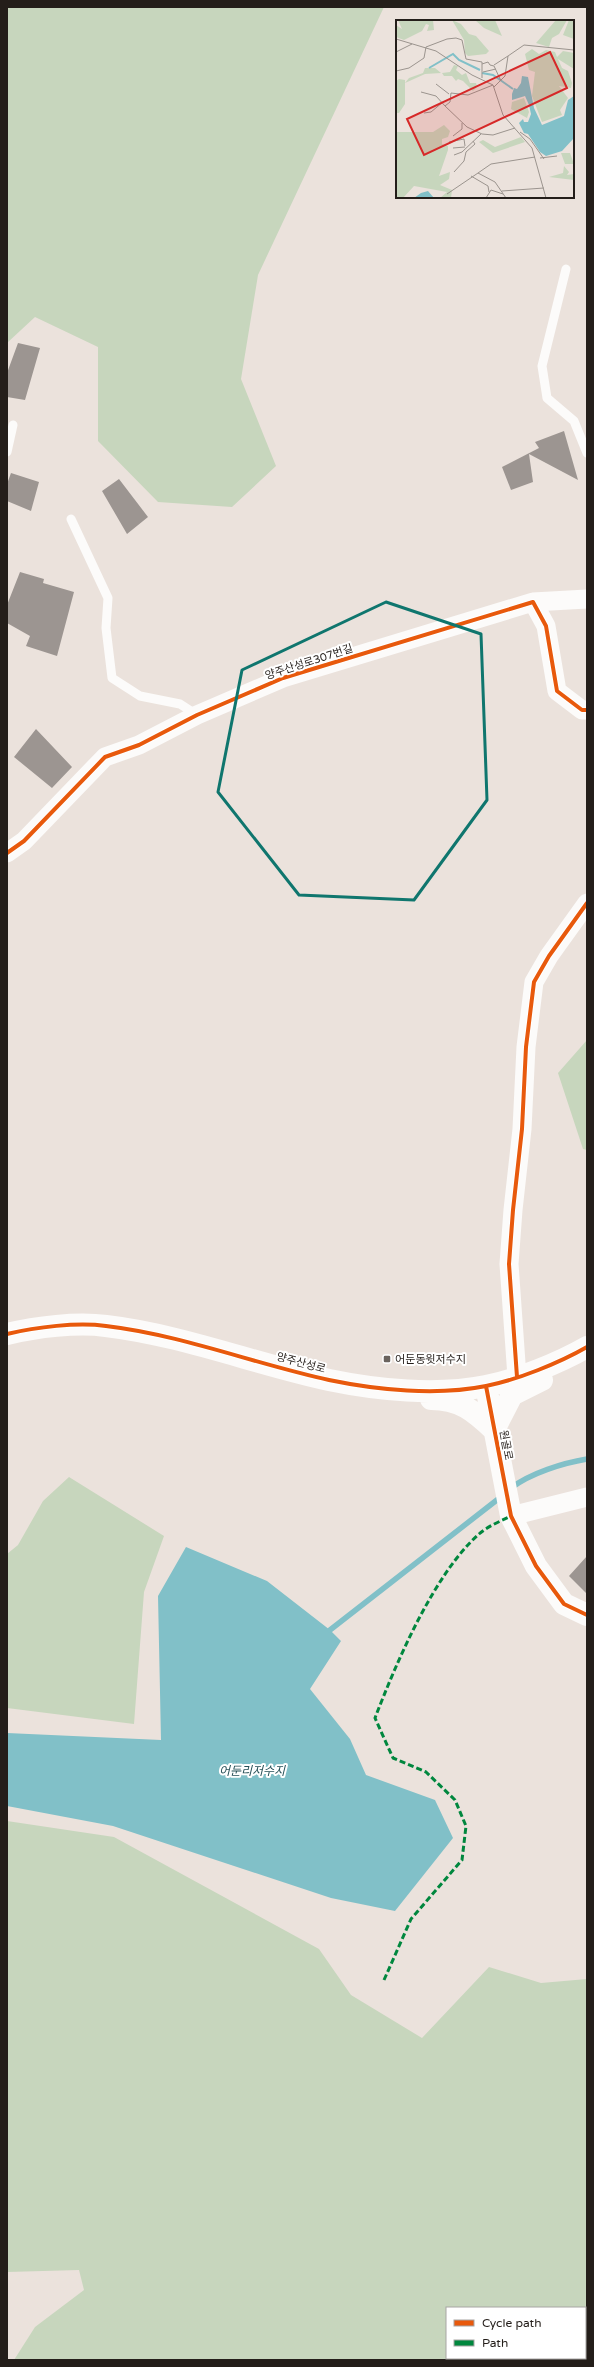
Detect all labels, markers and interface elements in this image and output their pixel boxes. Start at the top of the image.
inset map [396,20,574,198]
street label: 양주산성로307번길 [263,642,355,682]
street label: 양주산성로 [275,1350,327,1376]
place label: 어둔동윗저수지 [395,1353,466,1366]
marker: 어둔동윗저수지 [382,1354,392,1364]
street label: 원골로 [497,1429,515,1461]
water label: 어둔리저수지 [219,1764,286,1778]
legend [446,2307,586,2359]
text: Cycle path [482,2316,541,2330]
text: Path [482,2336,508,2350]

